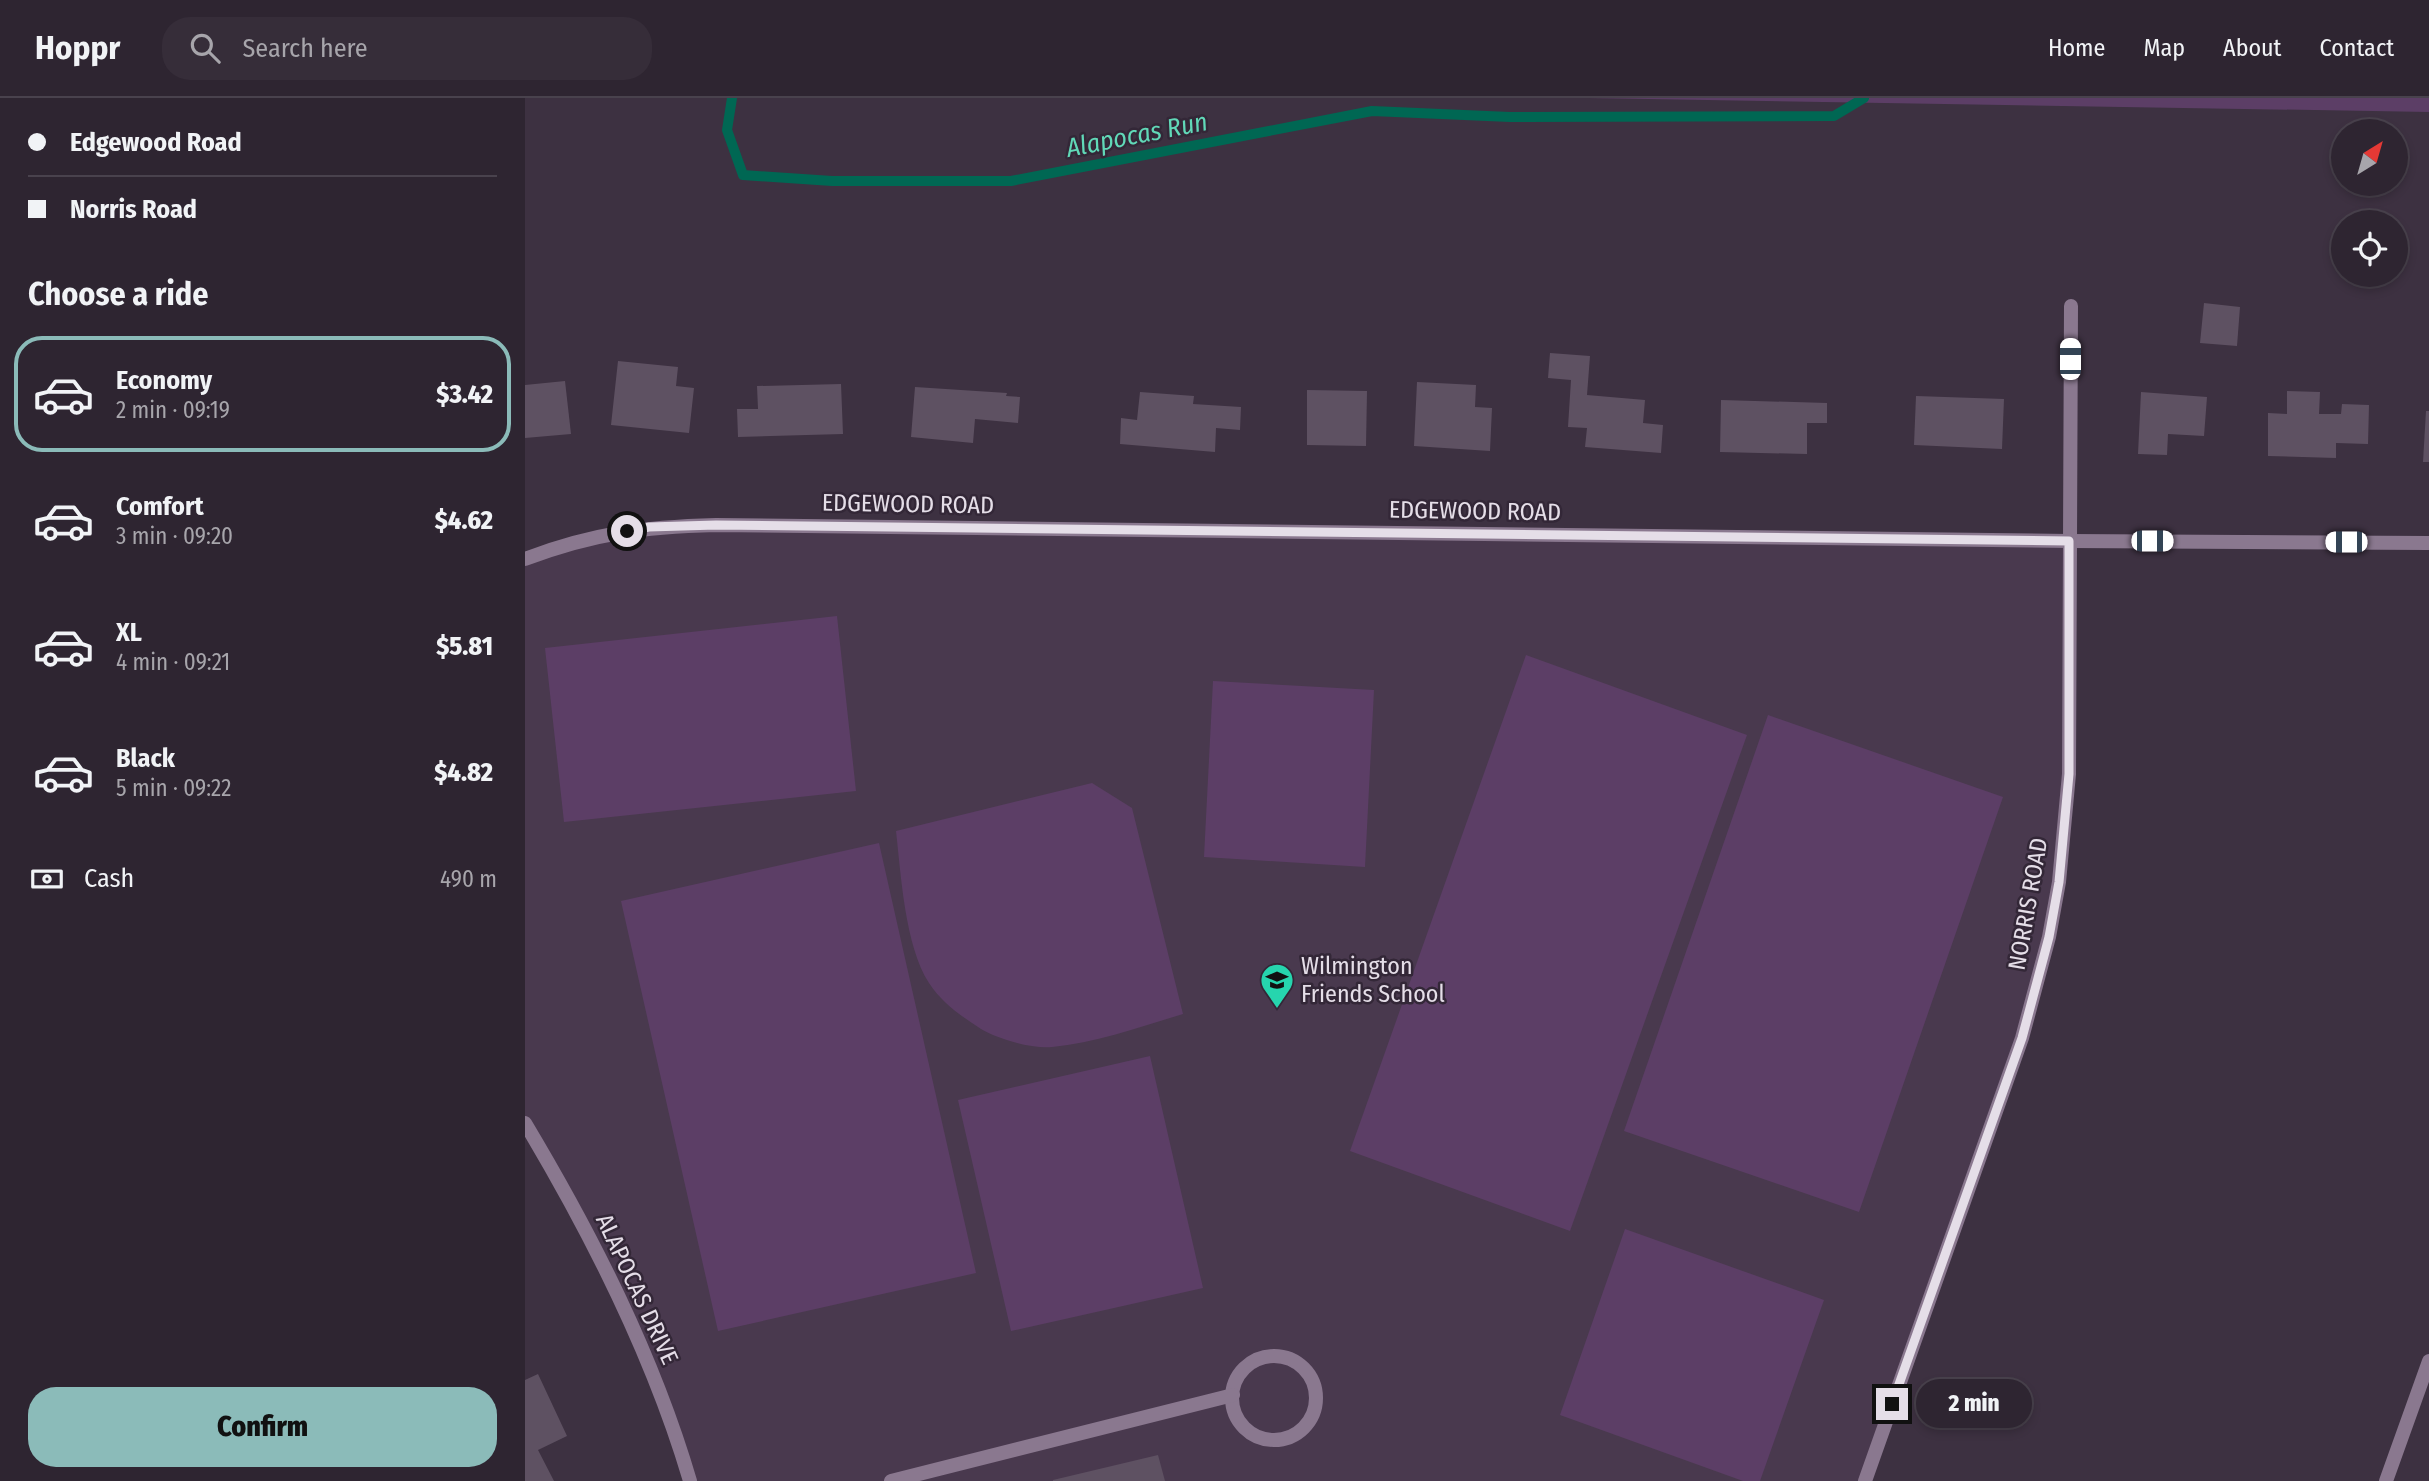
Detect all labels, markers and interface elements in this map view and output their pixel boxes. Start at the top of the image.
search box [162,17,652,80]
text: Hoppr [35,28,120,68]
icon: search [186,29,224,67]
text: Search here [242,33,368,64]
text: Home [2048,34,2105,62]
text: Map [2143,34,2185,62]
text: About [2223,34,2281,62]
text: Contact [2319,34,2394,62]
water label: Alapocas Run [1063,106,1210,164]
north arrow [2331,119,2408,196]
map controls [2331,119,2408,287]
text: Edgewood Road [70,127,242,158]
text: Norris Road [70,194,197,225]
button: locate [2331,210,2408,287]
text: Choose a ride [28,275,209,313]
car [2060,338,2081,380]
icon: car [32,363,95,426]
text: Economy [116,365,212,396]
text: $3.42 [436,379,493,410]
text: 2 min · 09:19 [116,396,230,424]
street label: EDGEWOOD ROAD [822,488,994,520]
icon: car [32,489,95,552]
text: Comfort [116,491,204,522]
street label: EDGEWOOD ROAD [1389,495,1561,527]
text: $4.62 [435,505,493,536]
route start [611,515,643,547]
text: 3 min · 09:20 [116,522,233,550]
car [2132,531,2174,552]
car [2326,532,2368,553]
icon: car [32,615,95,678]
text: XL [116,617,142,648]
text: $5.81 [436,631,493,662]
text: 4 min · 09:21 [116,648,230,676]
icon: car [32,741,95,804]
text: Black [116,743,175,774]
text: $4.82 [434,757,493,788]
text: 5 min · 09:22 [116,774,231,802]
street label: NORRIS ROAD [2003,836,2053,972]
icon: cash [28,860,66,898]
text: Cash [84,863,134,894]
text: 490 m [440,865,497,893]
place label: Wilmington Friends School [1301,952,1445,1008]
school or university icon: Wilmington Friends School [1258,961,1296,1010]
street label: ALAPOCAS DRIVE [590,1209,684,1369]
callout: 2 min [1917,1380,2032,1428]
button: Confirm [28,1387,497,1467]
route end [1876,1388,1908,1420]
text: 2 min [1949,1389,1999,1417]

